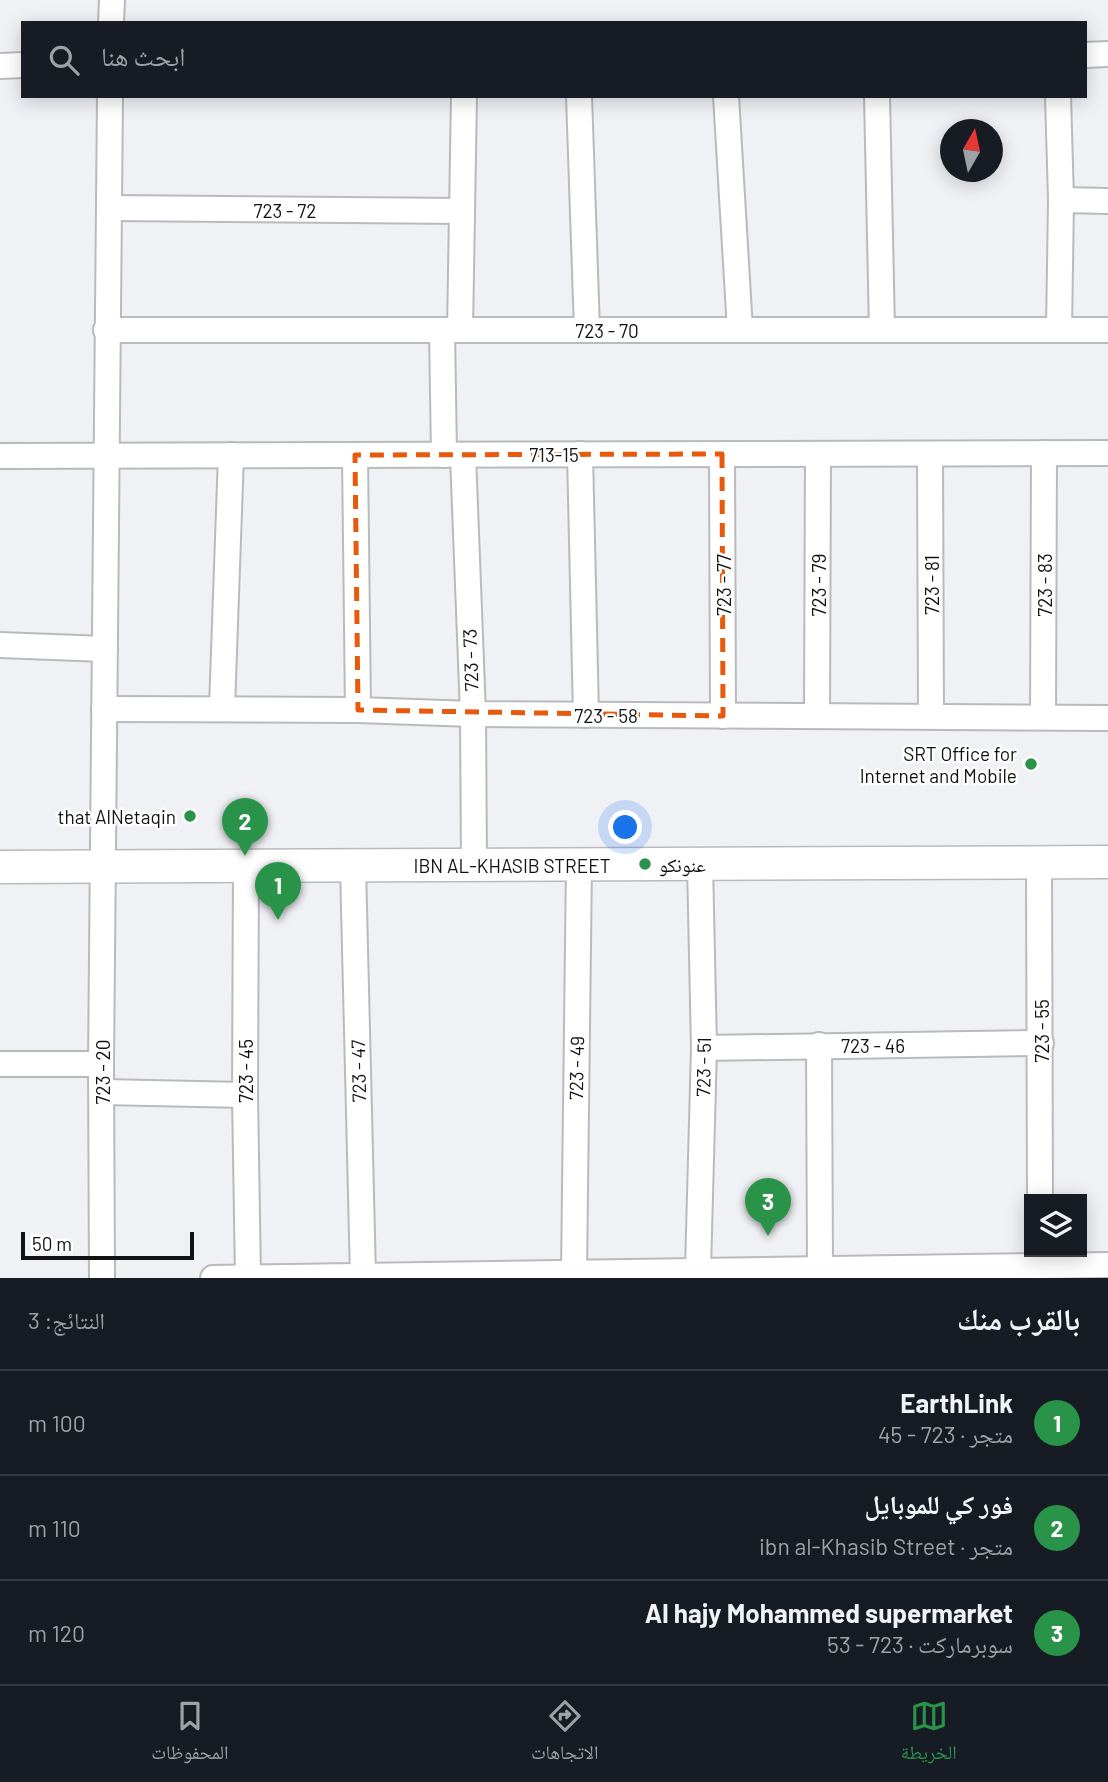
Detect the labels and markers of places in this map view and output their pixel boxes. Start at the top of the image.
place label: SRT Office for Internet and Mobile [860,742,1017,787]
marker: SRT Office for Internet and Mobile [1023,756,1039,772]
pin: 2 [222,798,268,856]
place label: that AlNetaqin [58,805,176,828]
marker: that AlNetaqin [182,808,198,824]
place label: عنونكو [659,853,706,877]
marker: عنونكو [637,856,653,872]
pin: 1 [255,862,301,920]
pin: 3 [745,1178,791,1236]

